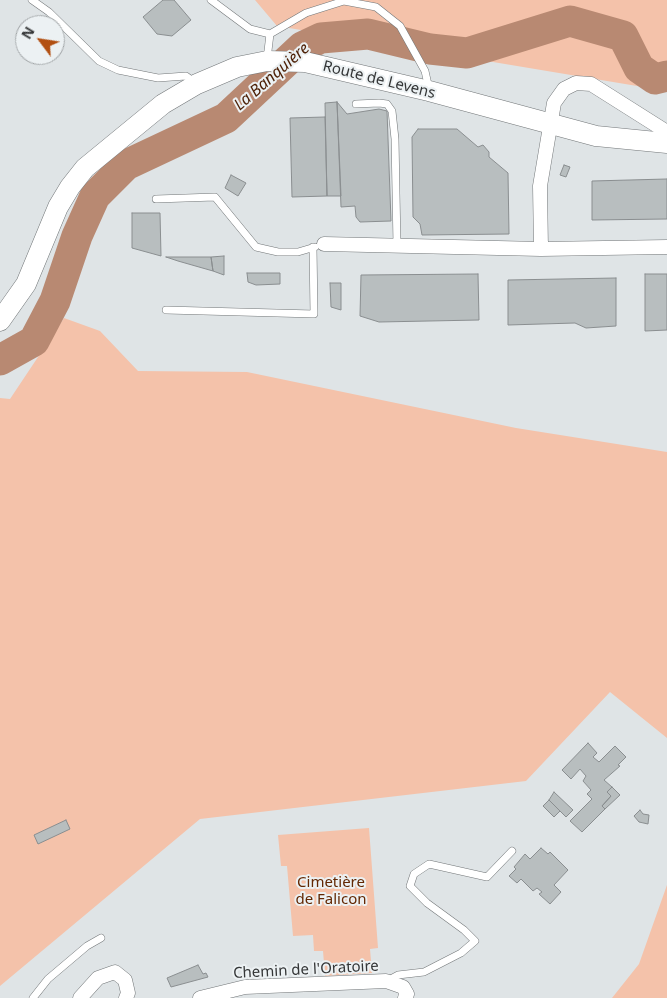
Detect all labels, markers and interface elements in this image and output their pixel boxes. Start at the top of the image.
north arrow [15,15,65,65]
text: N [16,23,39,42]
water label: La Banquière [230,39,314,115]
street label: Route de Levens [321,57,437,103]
park label: Cimetière de Falicon [295,874,367,909]
street label: Chemin de l'Oratoire [233,957,379,983]

